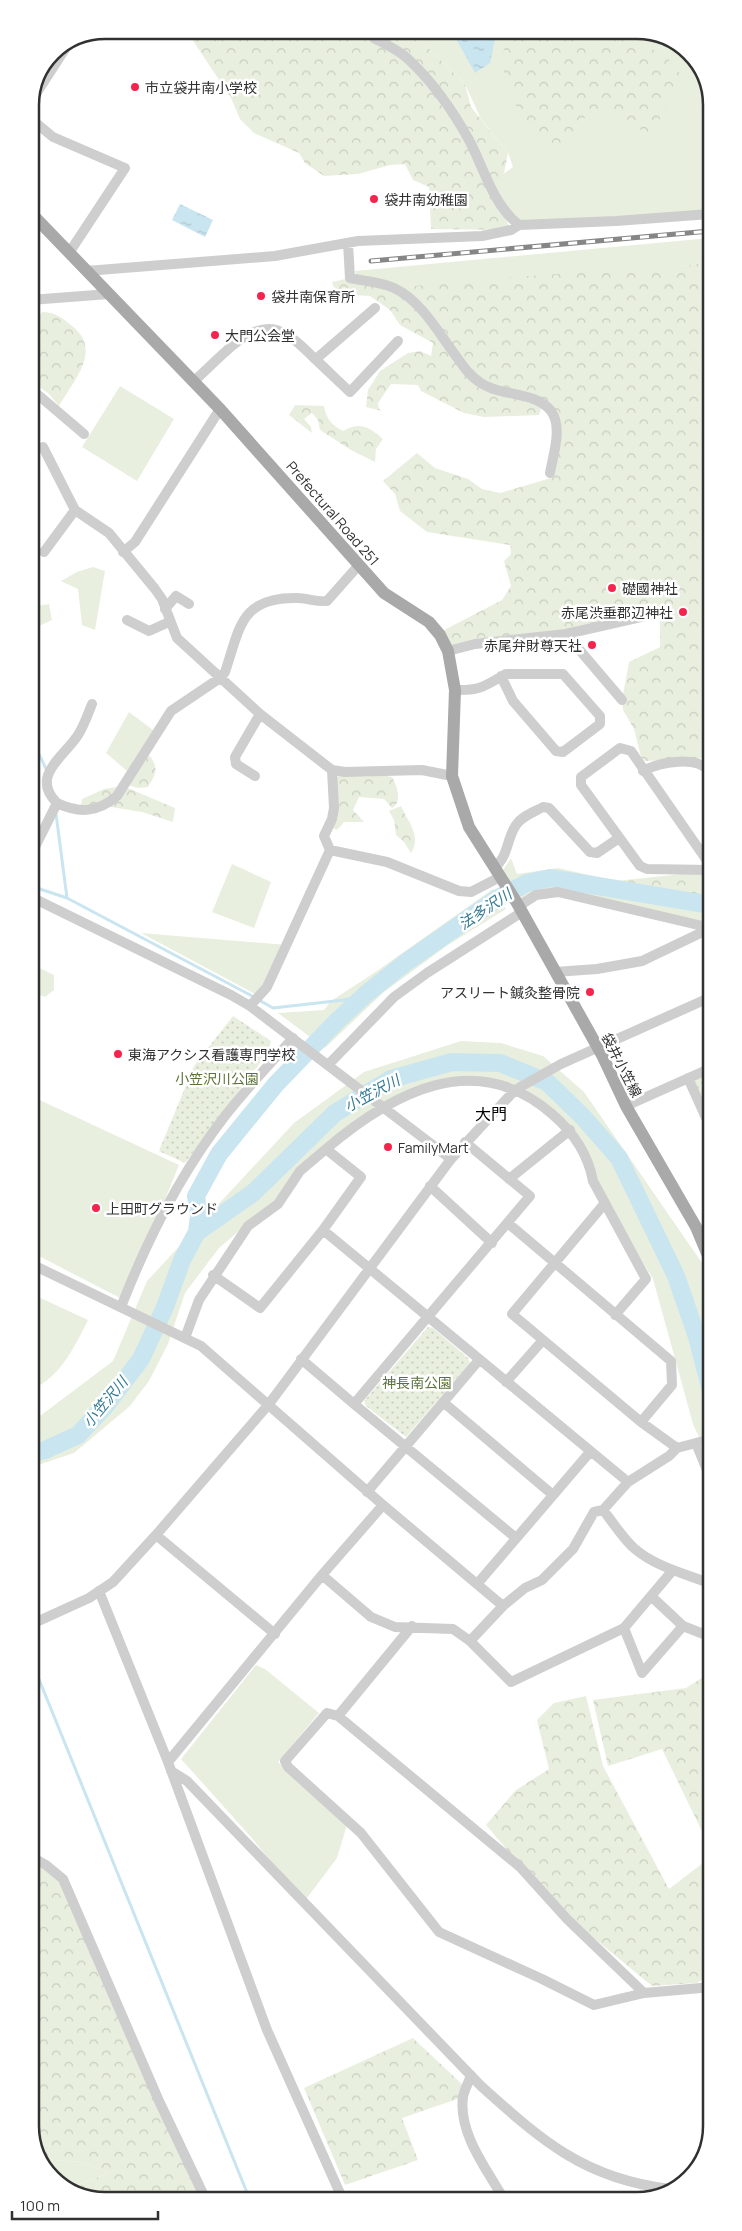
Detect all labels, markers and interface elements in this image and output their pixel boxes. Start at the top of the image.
place label: 市立袋井南小学校 [145,78,257,97]
marker: 市立袋井南小学校 [129,81,141,93]
place label: 袋井南幼稚園 [384,190,468,209]
marker: 袋井南幼稚園 [368,193,380,205]
place label: 袋井南保育所 [271,287,355,306]
marker: 袋井南保育所 [255,290,267,302]
place label: 大門公会堂 [225,326,295,345]
marker: 大門公会堂 [209,329,221,341]
street label: Prefectural Road 251 [282,457,384,569]
place label: 礎國神社 [622,579,678,598]
marker: 礎國神社 [606,582,618,594]
place label: 赤尾渋垂郡辺神社 [561,603,673,622]
marker: 赤尾渋垂郡辺神社 [677,606,689,618]
place label: 赤尾弁財尊天社 [484,636,582,655]
marker: 赤尾弁財尊天社 [586,639,598,651]
water label: 法多沢川 [454,882,517,934]
place label: アスリート鍼灸整骨院 [440,983,580,1002]
marker: アスリート鍼灸整骨院 [584,986,596,998]
street label: 袋井小笠線 [598,1030,646,1100]
place label: 東海アクシス看護専門学校 [128,1045,295,1064]
marker: 東海アクシス看護専門学校 [112,1048,124,1060]
park label: 小笠沢川公園 [175,1069,259,1088]
water label: 小笠沢川 [341,1069,405,1116]
district label: 大門 [475,1103,507,1125]
place label: FamilyMart [398,1138,469,1157]
marker: FamilyMart [382,1141,394,1153]
place label: 上田町グラウンド [106,1199,218,1218]
marker: 上田町グラウンド [90,1202,102,1214]
water label: 小笠沢川 [78,1371,134,1432]
park label: 神長南公園 [382,1373,452,1392]
scale bar [12,2188,159,2220]
text: 100 m [20,2195,60,2216]

